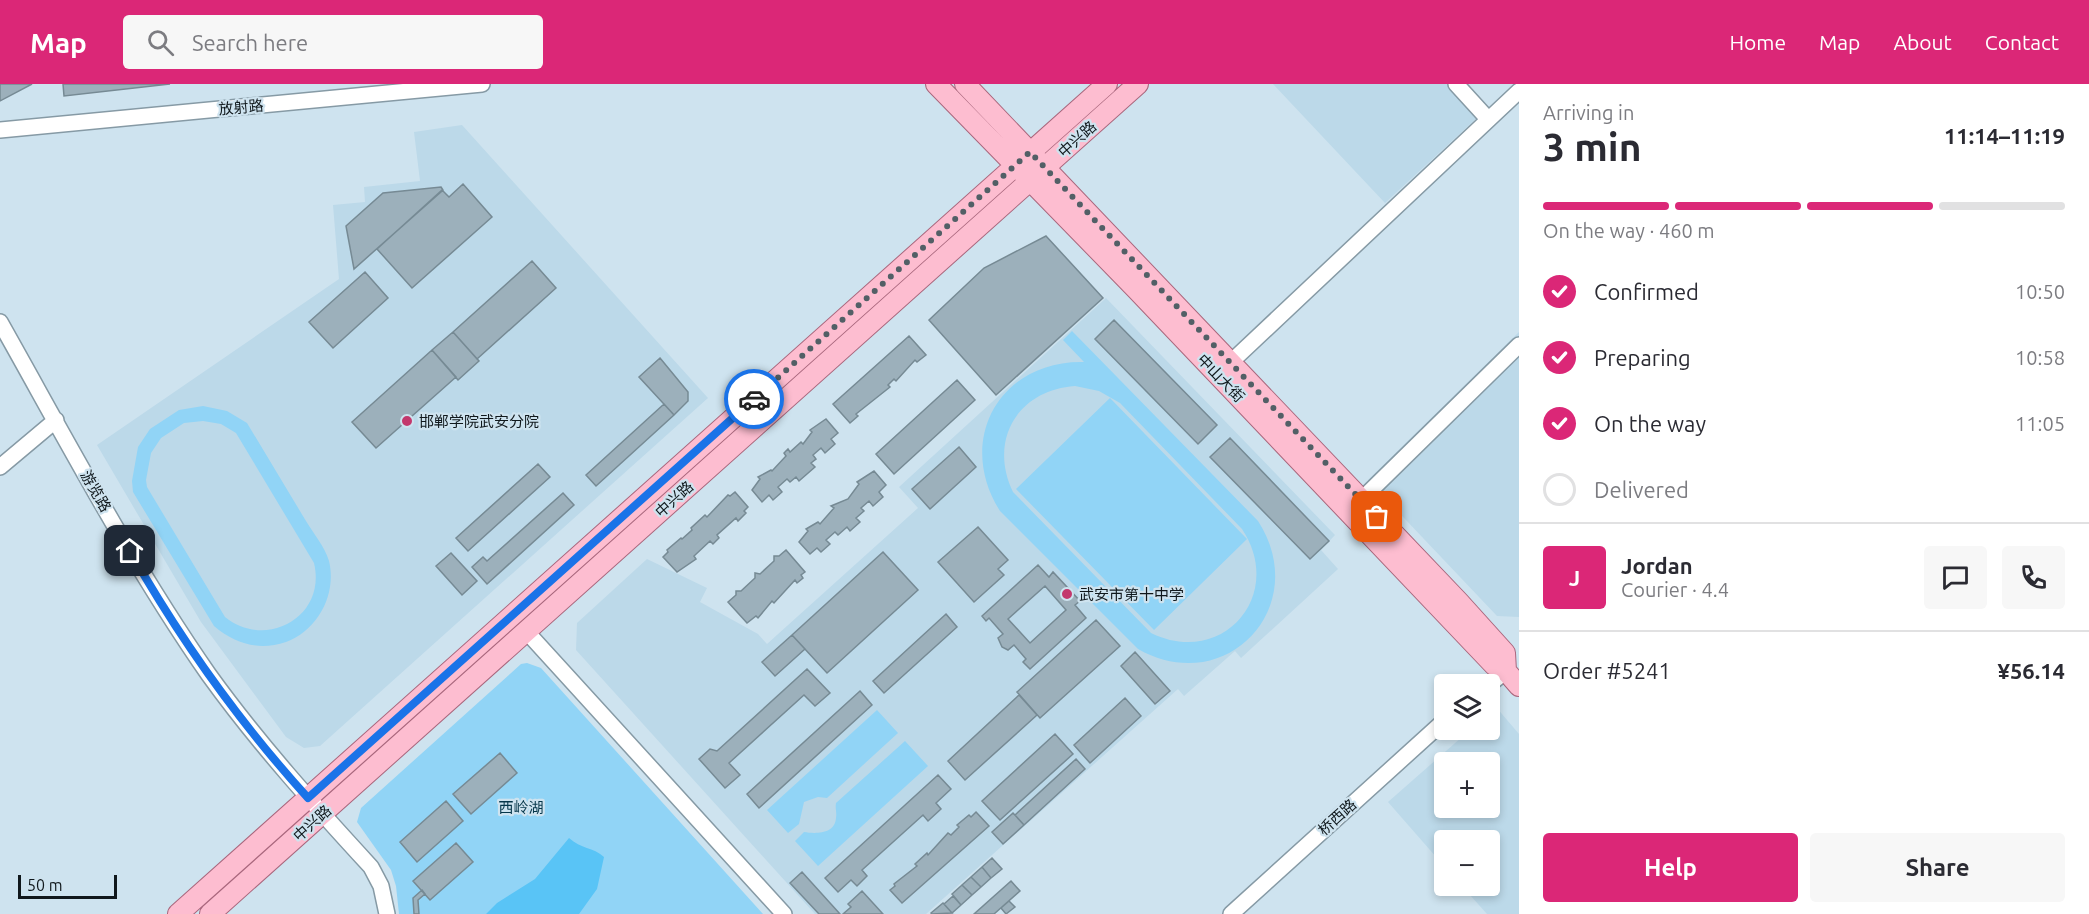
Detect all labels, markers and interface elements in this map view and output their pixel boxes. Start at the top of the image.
search box [123,15,543,69]
icon: search [144,26,177,59]
text: Map [30,27,87,58]
text: Search here [192,30,308,55]
text: Home [1729,30,1786,54]
text: Map [1819,30,1860,54]
text: About [1893,30,1952,54]
text: Contact [1985,30,2059,54]
street label: 放射路 [218,97,264,117]
text: Arriving in [1543,101,1634,124]
street label: 中兴路 [1055,118,1099,160]
text: 11:14–11:19 [1944,123,2065,148]
text: 3 min [1543,125,1642,168]
text: On the way · 460 m [1543,219,1715,242]
icon: check [1543,275,1576,308]
text: Confirmed [1594,279,1699,304]
text: 10:50 [2015,280,2065,303]
icon: check [1543,341,1576,374]
text: Preparing [1594,345,1691,370]
text: 10:58 [2015,346,2065,369]
street label: 中山大街 [1194,351,1248,405]
courier [724,369,784,429]
icon: car [738,383,771,416]
icon: check [1543,407,1576,440]
text: On the way [1594,411,1706,436]
text: 11:05 [2015,412,2065,435]
place label: 邯郸学院武安分院 [419,413,539,430]
marker: 邯郸学院武安分院 [400,414,414,428]
street label: 游览路 [77,467,115,515]
text: Delivered [1594,477,1689,502]
street label: 中兴路 [652,478,696,520]
pin [1351,491,1402,542]
icon: bag [1360,500,1393,533]
pin [104,525,155,576]
icon: home [113,534,146,567]
button: chat [1924,546,1987,609]
button: phone [2002,546,2065,609]
text: Jordan [1621,553,1693,578]
text: J [1569,565,1580,590]
text: Courier · 4.4 [1621,578,1729,601]
place label: 武安市第十中学 [1079,586,1184,603]
marker: 武安市第十中学 [1060,587,1074,601]
text: Order #5241 [1543,658,1671,683]
text: ¥56.14 [1998,658,2065,683]
map controls [1434,674,1500,896]
button: layers [1434,674,1500,740]
button: + [1434,752,1500,818]
street label: 桥西路 [1315,796,1359,838]
park label: 西岭湖 [498,799,544,816]
street label: 中兴路 [290,802,334,844]
button: − [1434,830,1500,896]
button: Help [1543,833,1798,902]
button: Share [1810,833,2065,902]
scale bar [18,872,117,900]
text: 50 m [27,876,63,894]

